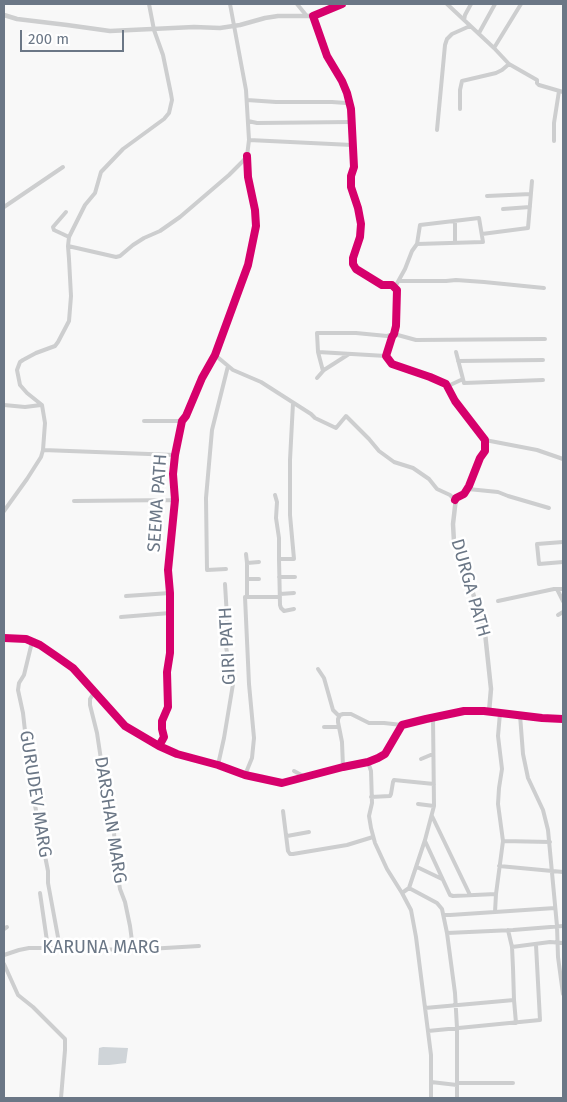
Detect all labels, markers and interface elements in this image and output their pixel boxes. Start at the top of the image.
scale bar [22,20,126,52]
text: 200 m [28,30,69,48]
street label: SEEMA PATH [144,453,172,553]
street label: DURGA PATH [446,536,494,640]
street label: GIRI PATH [215,607,241,685]
street label: GURUDEV MARG [14,729,56,859]
street label: DARSHAN MARG [89,755,131,885]
street label: KARUNA MARG [42,937,160,959]

